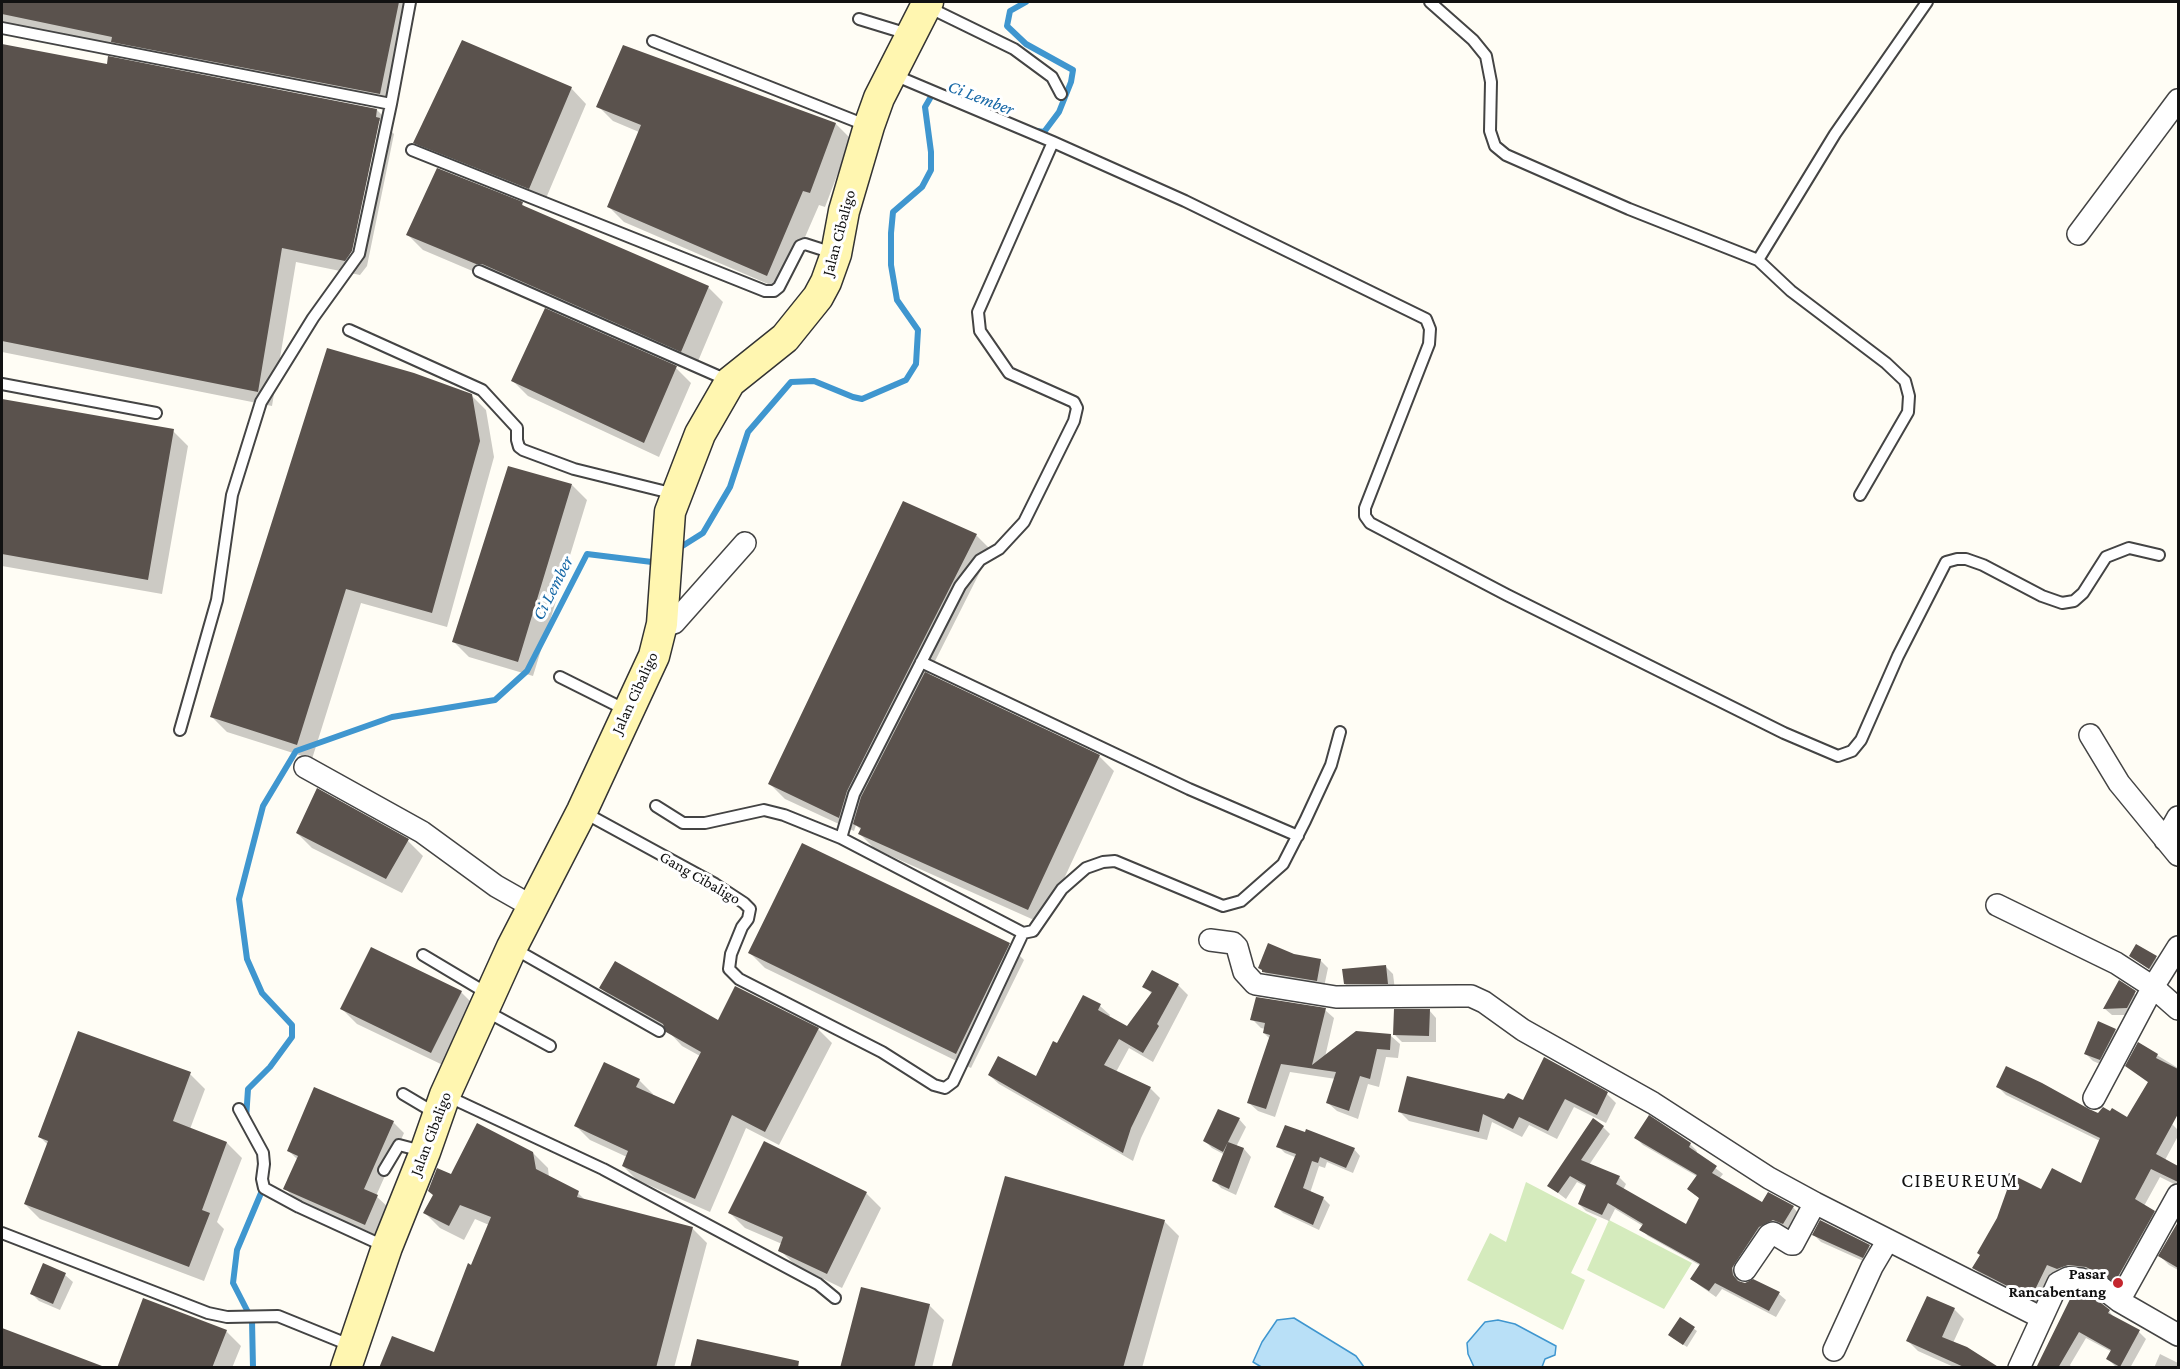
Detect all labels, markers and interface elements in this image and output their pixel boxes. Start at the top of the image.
water label: Ci Lember [945,76,1017,120]
street label: Jalan Cibaligo [818,188,860,278]
water label: Ci Lember [528,552,578,624]
street label: Jalan Cibaligo [608,649,662,737]
street label: Gang Cibaligo [656,847,744,909]
street label: Jalan Cibaligo [406,1089,456,1179]
district label: CIBEUREUM [1901,1169,2019,1193]
place label: Pasar Rancabentang [2008,1264,2106,1302]
marker: Pasar Rancabentang [2111,1276,2125,1290]

